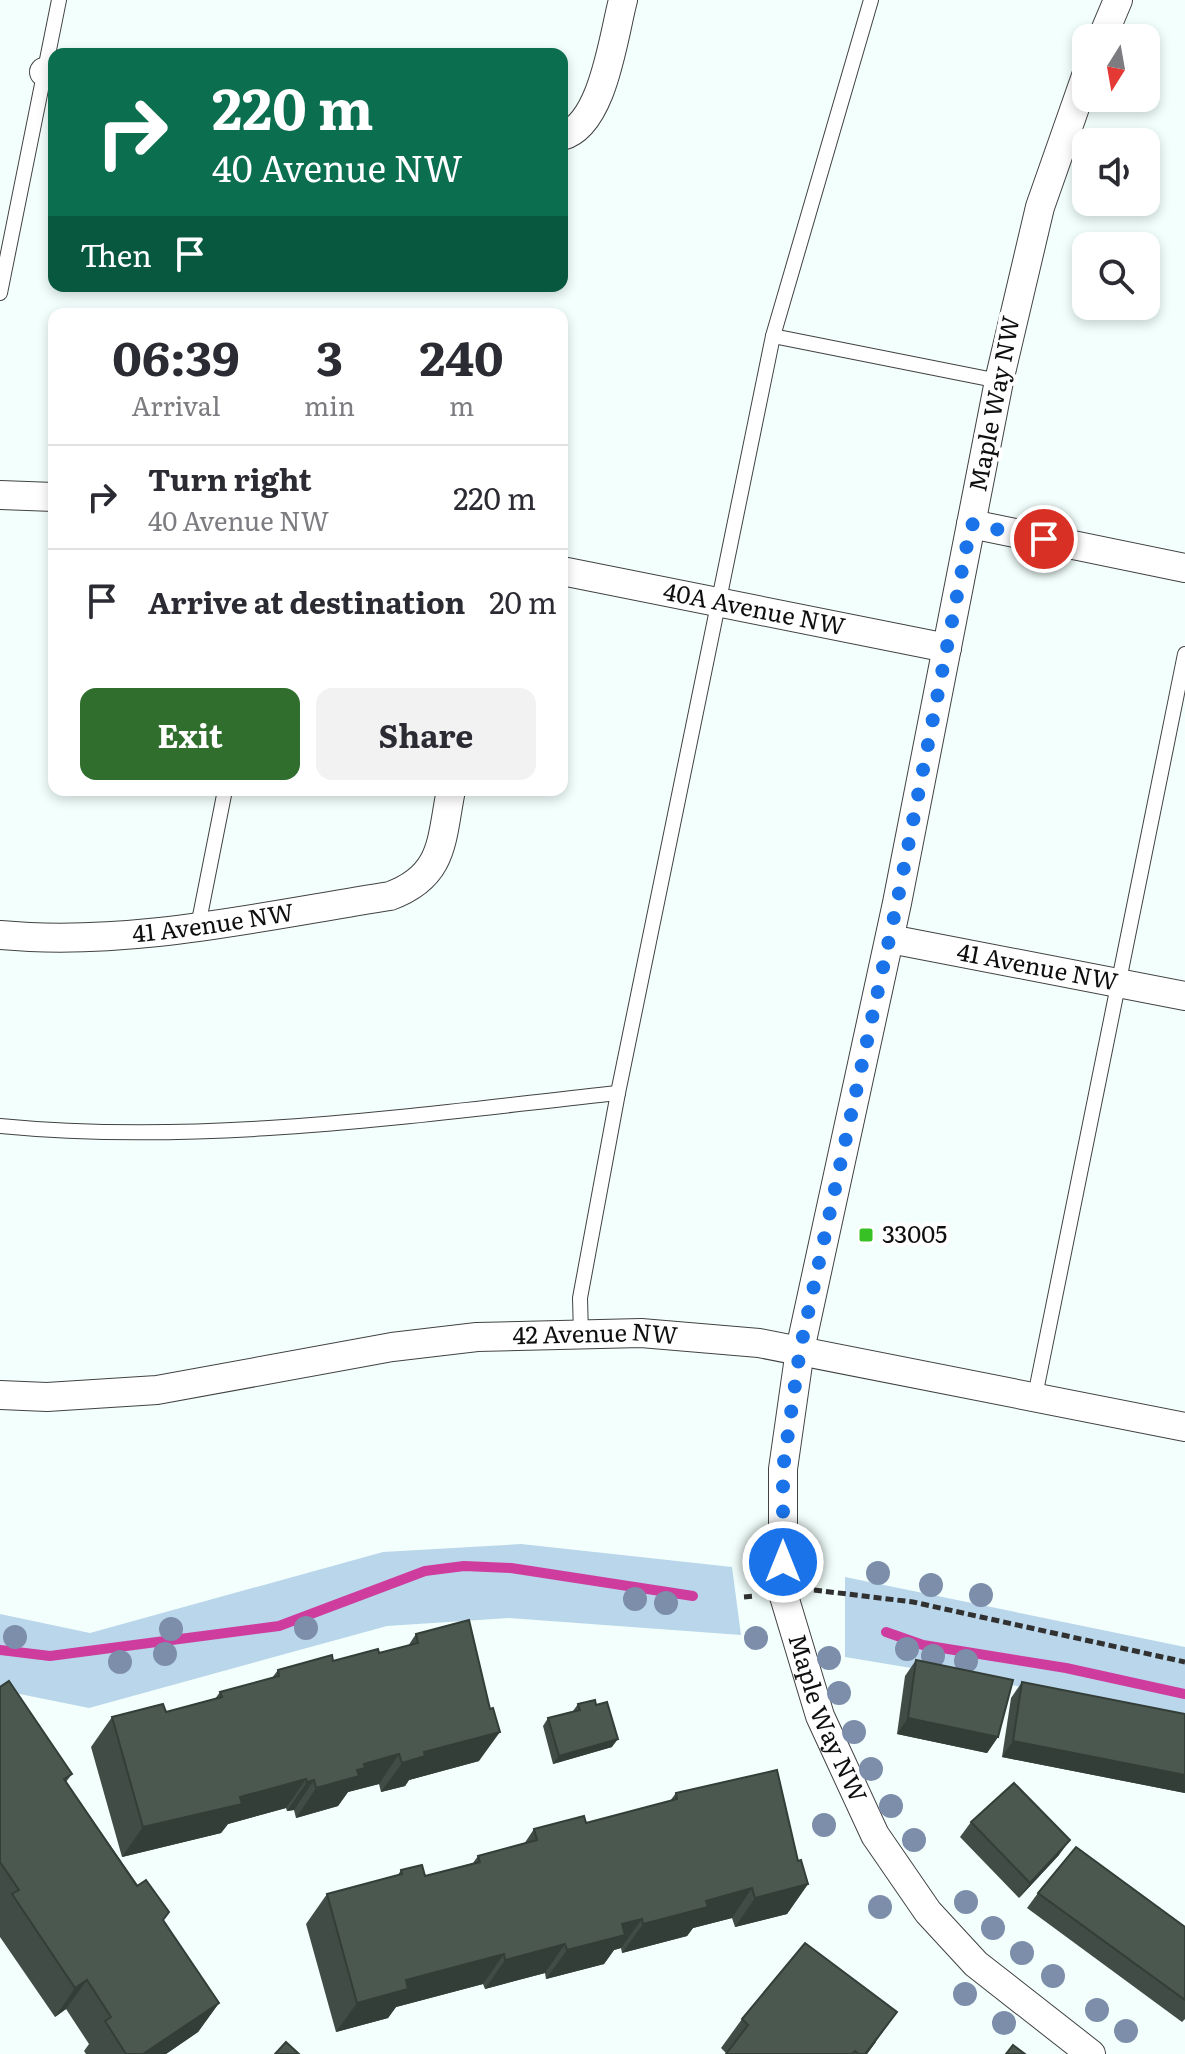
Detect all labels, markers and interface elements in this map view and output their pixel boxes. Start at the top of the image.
north arrow [1072,24,1160,112]
map controls [1072,24,1160,320]
text: 220 m [212,64,374,147]
icon: right [80,80,184,184]
button: sound [1072,128,1160,216]
text: 40 Avenue NW [212,140,463,193]
text: Then [80,232,152,276]
icon: arrive [168,232,212,276]
button: search [1072,232,1160,320]
street label: Maple Way NW [958,313,1027,494]
text: 06:39 [112,320,240,391]
text: 3 [316,320,343,391]
text: 240 [419,320,504,391]
text: Arrival [132,385,220,424]
text: min [304,385,355,424]
text: m [449,385,474,424]
text: Turn right [148,456,312,500]
icon: right [80,475,124,519]
text: 220 m [453,475,536,519]
text: 40 Avenue NW [148,500,329,539]
pin [1010,505,1078,573]
icon: arrive [1022,517,1066,561]
street label: 40A Avenue NW [661,572,849,642]
icon: arrive [80,579,124,623]
text: Arrive at destination [148,579,465,623]
text: 20 m [489,579,557,623]
button: Exit [80,688,300,780]
button: Share [316,688,536,780]
street label: 41 Avenue NW [130,892,296,949]
street label: 41 Avenue NW [954,932,1121,998]
place label: 33005 [882,1215,947,1250]
marker: 33005 [857,1226,875,1244]
street label: 42 Avenue NW [512,1312,680,1351]
position arrow [741,1520,825,1604]
street label: Maple Way NW [781,1629,877,1807]

